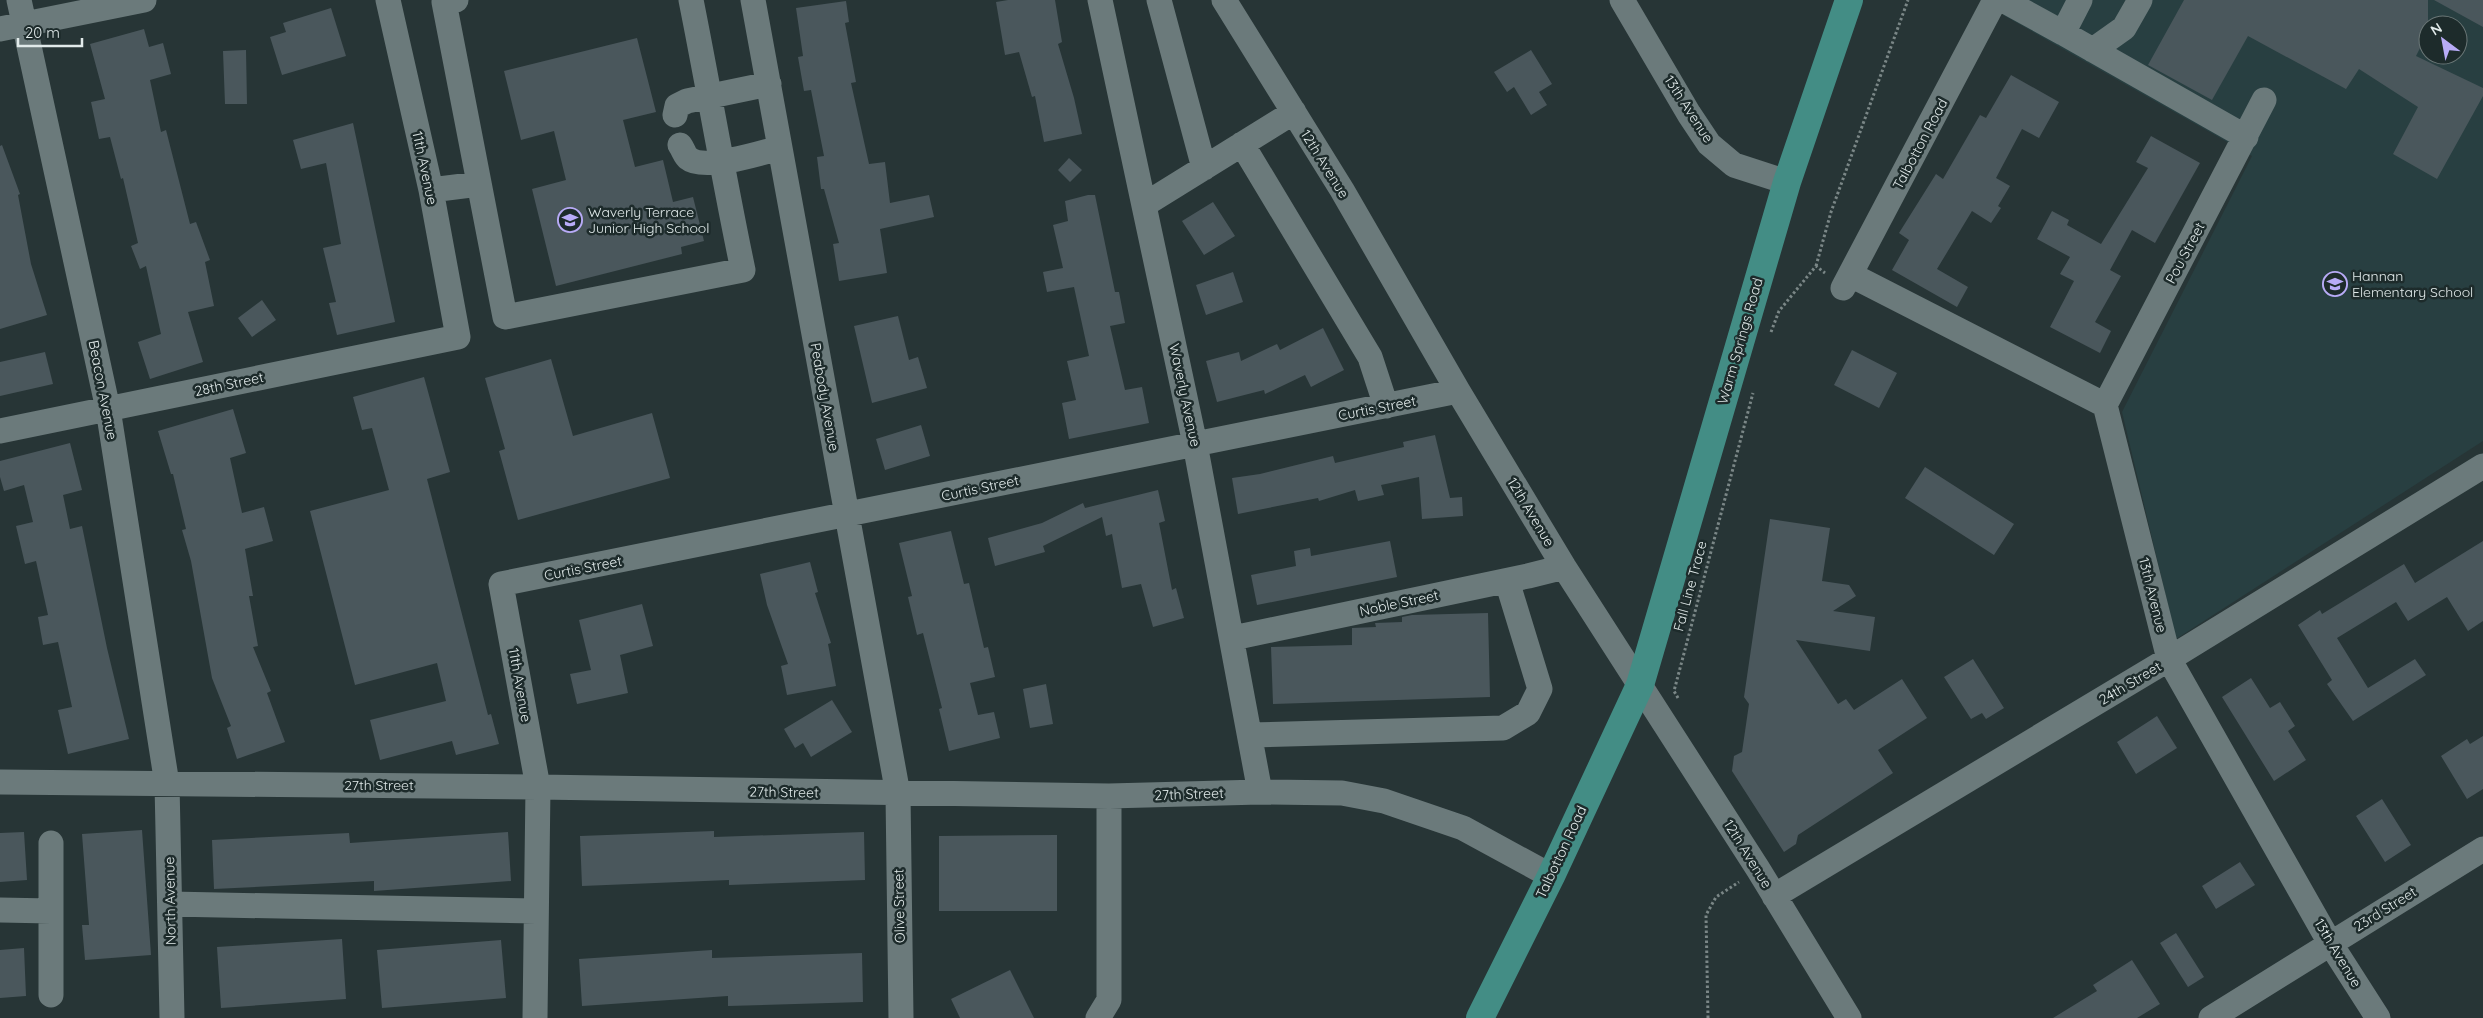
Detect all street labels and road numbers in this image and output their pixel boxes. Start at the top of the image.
street label: 13th Avenue [1661,72,1718,146]
street label: Talbotton Road [1889,96,1951,192]
street label: 12th Avenue [1297,126,1353,202]
street label: 11th Avenue [408,130,442,207]
street label: Pou Street [2161,219,2209,287]
street label: Warm Springs Road [1713,276,1767,406]
street label: Beacon Avenue [85,339,121,441]
street label: Peabody Avenue [807,341,843,453]
street label: Waverly Avenue [1165,342,1205,448]
street label: 28th Street [193,368,265,400]
street label: Curtis Street [1337,392,1418,424]
street label: Curtis Street [940,471,1021,505]
street label: 12th Avenue [1503,474,1559,550]
street label: Fall Line Trace [1669,539,1711,633]
street label: Curtis Street [543,552,624,584]
street label: 13th Avenue [2135,556,2171,635]
street label: Noble Street [1358,586,1440,620]
street label: 11th Avenue [505,647,535,723]
street label: 24th Street [2095,657,2165,709]
street label: 27th Street [344,776,414,794]
street label: 27th Street [749,782,819,802]
street label: 27th Street [1154,784,1224,804]
street label: Talbotton Road [1532,803,1590,901]
street label: 12th Avenue [1720,816,1776,892]
street label: North Avenue [160,857,180,945]
street label: Olive Street [889,868,909,943]
street label: 23rd Street [2350,882,2420,935]
street label: 13th Avenue [2310,915,2366,991]

